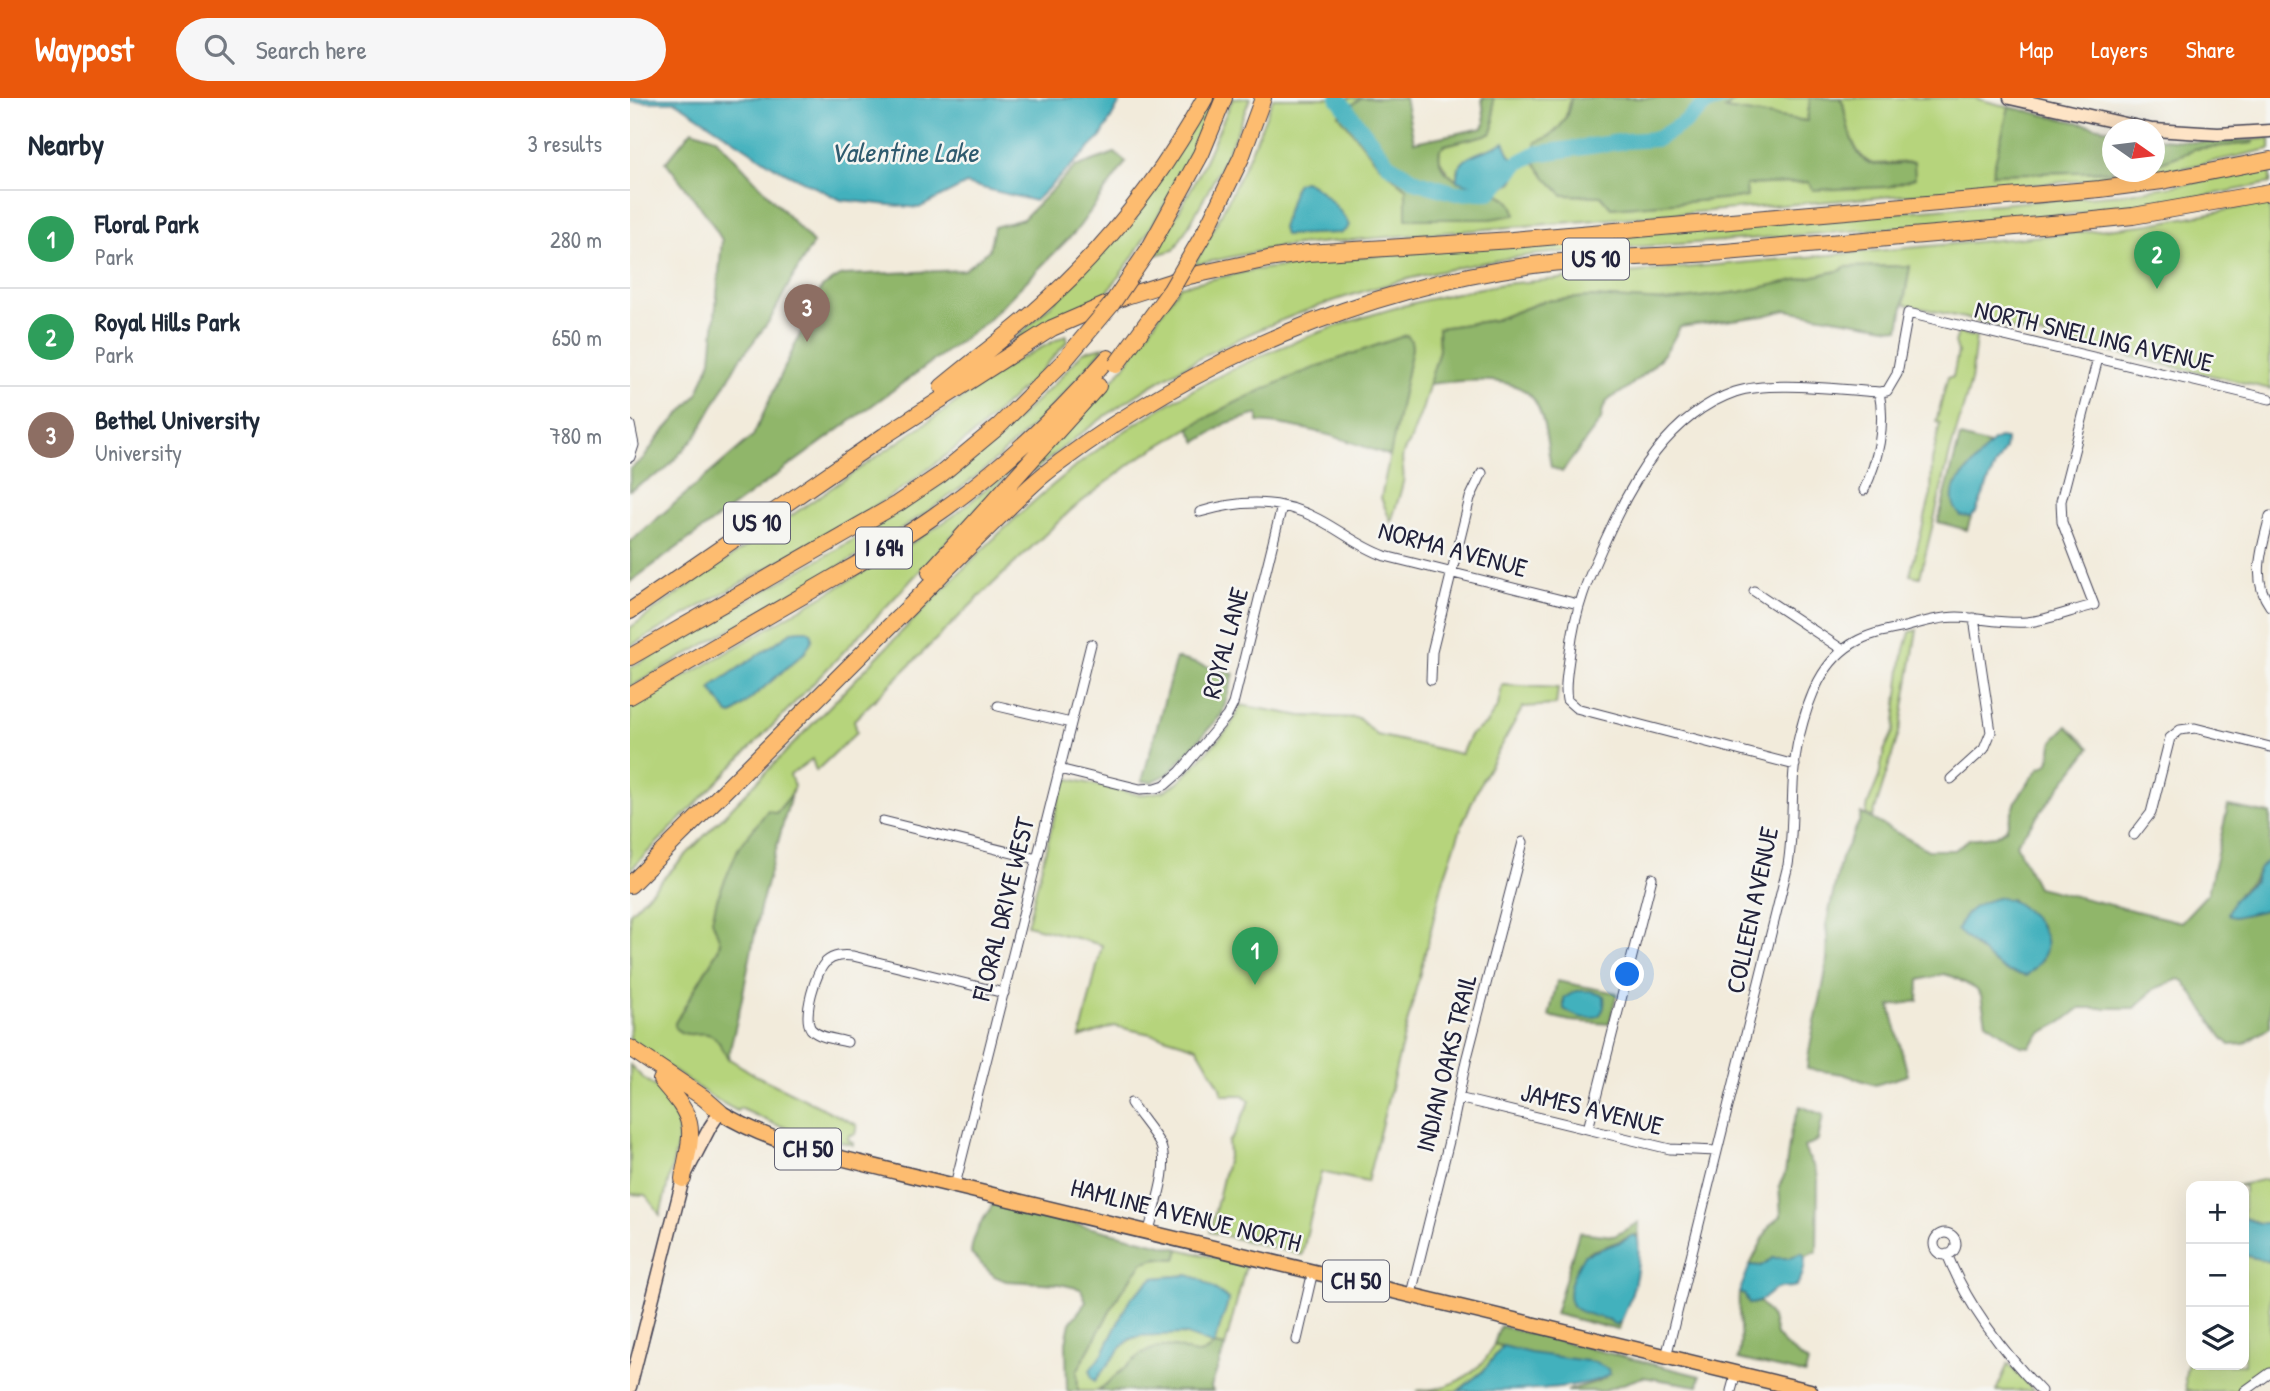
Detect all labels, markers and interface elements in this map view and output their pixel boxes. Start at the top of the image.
search box [176,18,666,81]
text: Waypost [35,27,134,71]
icon: search [200,30,238,68]
text: Search here [256,32,367,67]
text: Map [2019,33,2053,65]
text: Layers [2091,33,2148,65]
text: Share [2186,33,2235,65]
north arrow [2102,119,2165,182]
text: Nearby [28,124,104,164]
text: 3 results [527,128,602,159]
water label: Valentine Lake [830,133,980,171]
text: Floral Park [95,206,199,241]
text: 1 [47,224,55,255]
text: 280 m [550,224,602,255]
pin: 2 [2134,231,2180,289]
road number: US 10 [1563,238,1629,280]
text: Park [95,241,133,272]
pin: 3 [784,284,830,342]
street label: NORTH SNELLING AVENUE [1971,291,2217,380]
text: Royal Hills Park [95,304,240,339]
text: 2 [46,322,56,353]
text: 650 m [552,322,602,353]
text: Park [95,339,133,370]
text: Bethel University [95,402,260,437]
text: 3 [46,420,56,451]
text: 780 m [549,420,602,451]
text: University [95,437,182,468]
road number: US 10 [724,502,790,544]
street label: NORMA AVENUE [1375,512,1532,585]
road number: I 694 [856,528,912,569]
street label: ROYAL LANE [1193,583,1256,702]
street label: FLORAL DRIVE WEST [963,813,1042,1005]
street label: COLLEEN AVENUE [1717,823,1786,996]
pin: 1 [1232,927,1278,985]
your location [1610,957,1644,991]
street label: INDIAN OAKS TRAIL [1407,970,1485,1155]
street label: JAMES AVENUE [1517,1074,1667,1143]
road number: CH 50 [775,1128,841,1170]
street label: HAMLINE AVENUE NORTH [1067,1169,1305,1260]
map controls [2186,1181,2249,1370]
button: + [2186,1181,2249,1244]
button: − [2186,1244,2249,1307]
road number: CH 50 [1323,1260,1389,1302]
button: layers [2186,1307,2249,1370]

